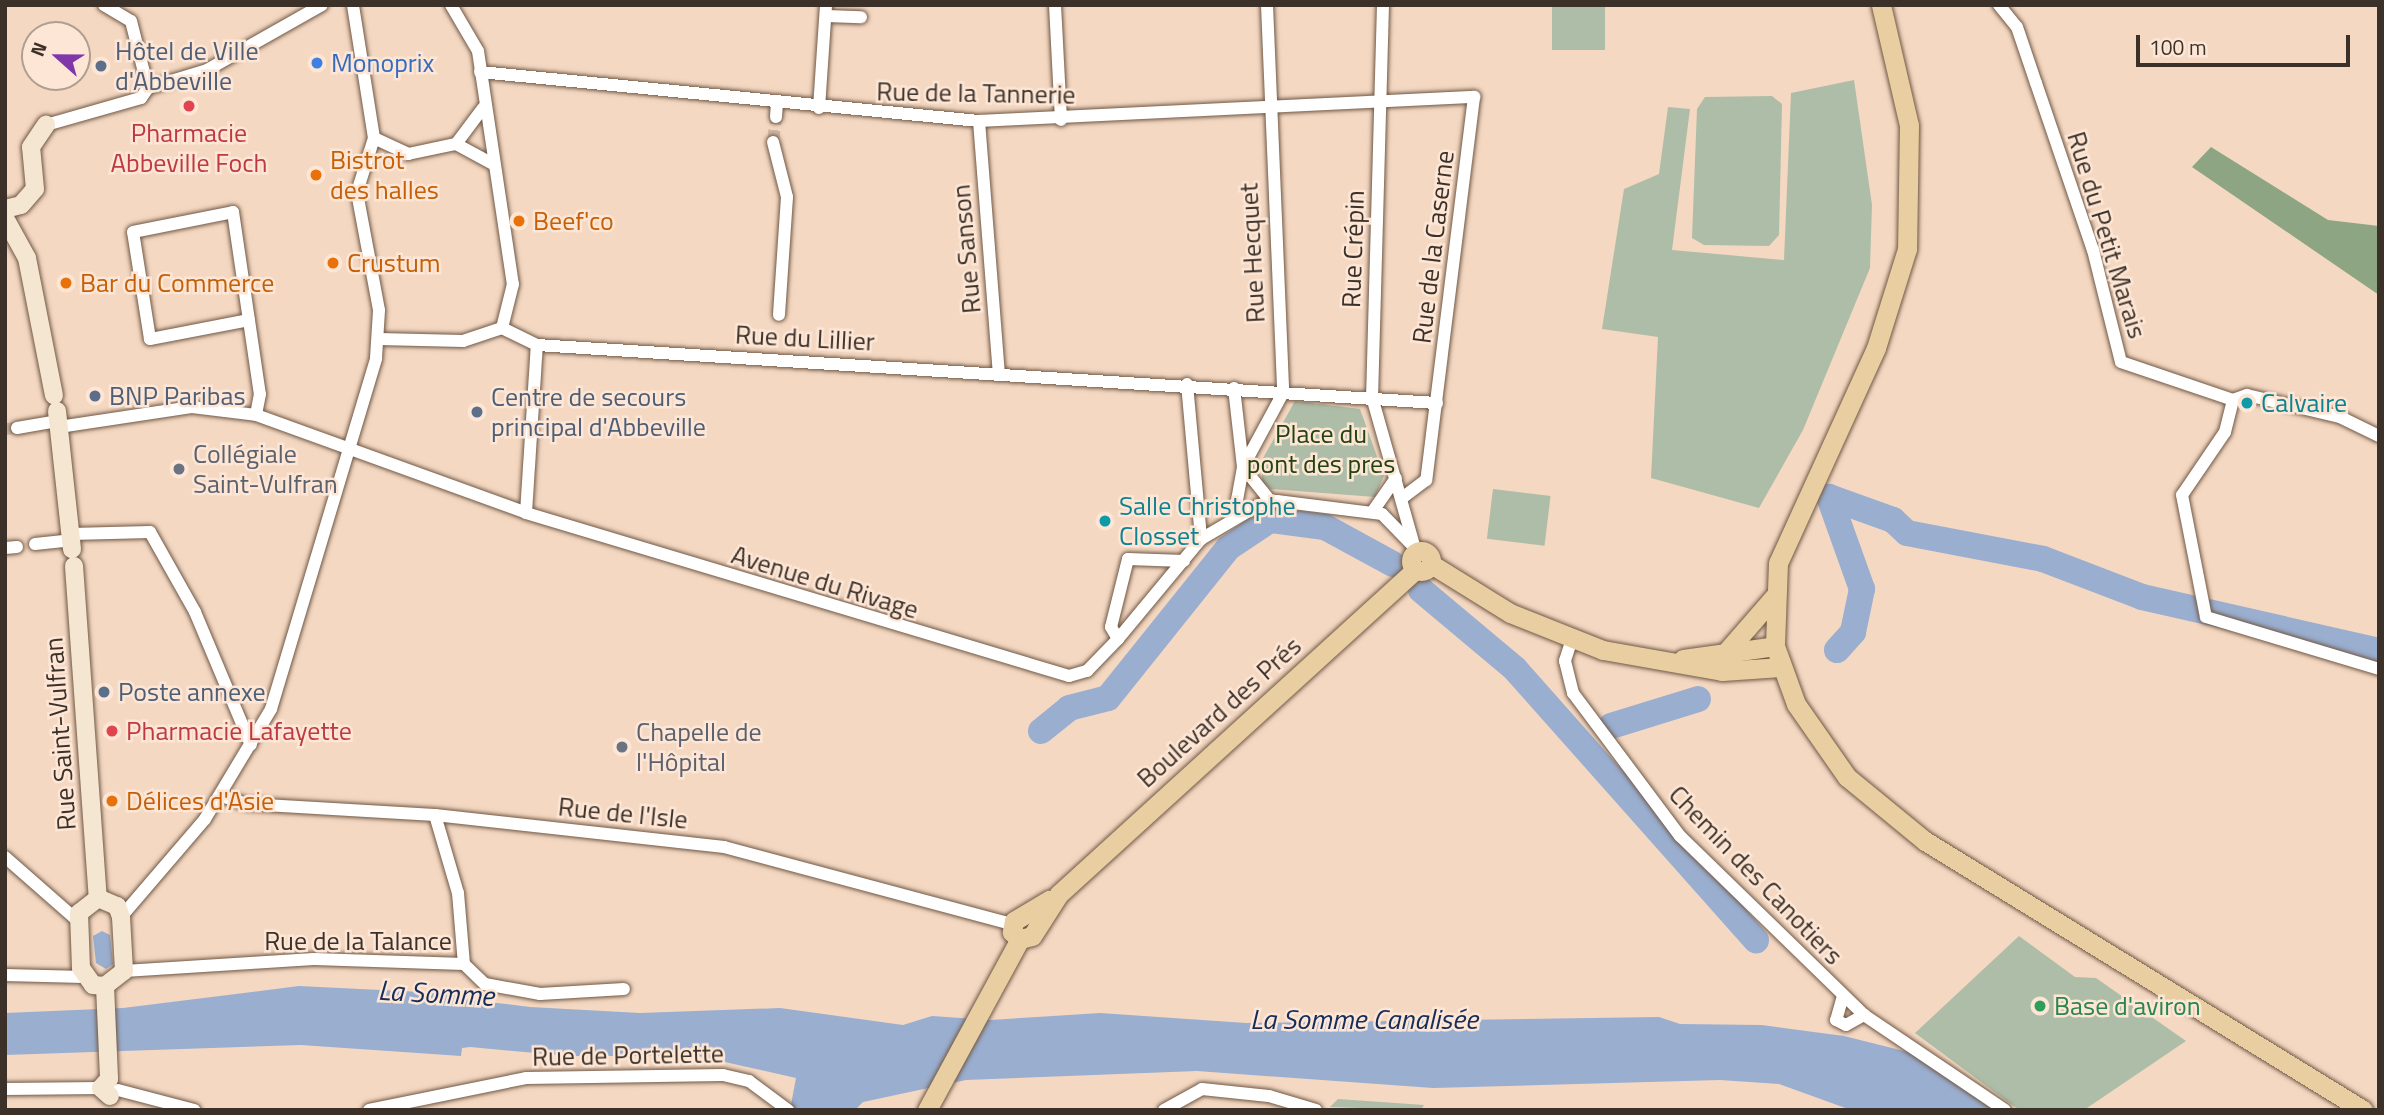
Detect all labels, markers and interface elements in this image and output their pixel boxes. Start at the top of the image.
north arrow [21,21,91,91]
scale bar [2139,21,2352,65]
text: 100 m [2149,31,2206,63]
place label: Hôtel de Ville d'Abbeville [115,35,259,96]
text: N [22,38,54,60]
place label: Monoprix [331,47,434,79]
marker: Monoprix [309,55,325,71]
marker: Hôtel de Ville d'Abbeville [93,58,109,74]
street label: Rue de la Tannerie [876,76,1076,110]
marker: Pharmacie Abbeville Foch [181,98,197,114]
place label: Pharmacie Abbeville Foch [110,117,268,178]
street label: Rue du Petit Marais [2061,128,2153,342]
place label: Bistrot des halles [330,144,439,206]
street label: Rue de la Caserne [1406,149,1460,345]
marker: Bistrot des halles [308,167,324,183]
street label: Rue Hecquet [1233,182,1271,324]
street label: Rue Sanson [945,183,987,315]
street label: Rue Crépin [1335,190,1371,308]
place label: Beef'co [533,205,614,237]
marker: Beef'co [511,213,527,229]
place label: Crustum [347,247,441,279]
marker: Crustum [325,255,341,271]
place label: Bar du Commerce [80,267,274,299]
marker: Bar du Commerce [58,275,74,291]
street label: Rue du Lillier [734,319,876,357]
place label: BNP Paribas [109,380,246,412]
place label: Centre de secours principal d'Abbeville [491,381,706,442]
place label: Calvaire [2261,387,2347,419]
marker: BNP Paribas [87,388,103,404]
marker: Calvaire [2239,395,2255,411]
marker: Centre de secours principal d'Abbeville [469,404,485,420]
park label: Place du pont des pres [1247,418,1395,480]
place label: Collégiale Saint-Vulfran [193,438,338,500]
marker: Collégiale Saint-Vulfran [171,461,187,477]
place label: Salle Christophe Closset [1119,490,1296,552]
marker: Salle Christophe Closset [1097,513,1113,529]
street label: Avenue du Rivage [728,539,922,625]
street label: Boulevard des Prés [1131,630,1307,794]
street label: Rue Saint-Vulfran [38,636,82,832]
place label: Poste annexe [118,676,266,708]
marker: Poste annexe [96,684,112,700]
place label: Pharmacie Lafayette [126,715,352,747]
place label: Chapelle de l'Hôpital [636,716,762,778]
marker: Pharmacie Lafayette [104,723,120,739]
marker: Chapelle de l'Hôpital [614,739,630,755]
street label: Chemin des Canotiers [1663,779,1849,971]
place label: Délices d'Asie [126,785,274,817]
street label: Rue de l'Isle [557,791,689,835]
marker: Délices d'Asie [104,793,120,809]
street label: Rue de la Talance [264,925,452,957]
water label: La Somme [377,973,495,1013]
place label: Base d'aviron [2054,990,2201,1022]
marker: Base d'aviron [2032,998,2048,1014]
water label: La Somme Canalisée [1250,1002,1478,1036]
street label: Rue de Portelette [532,1038,724,1072]

